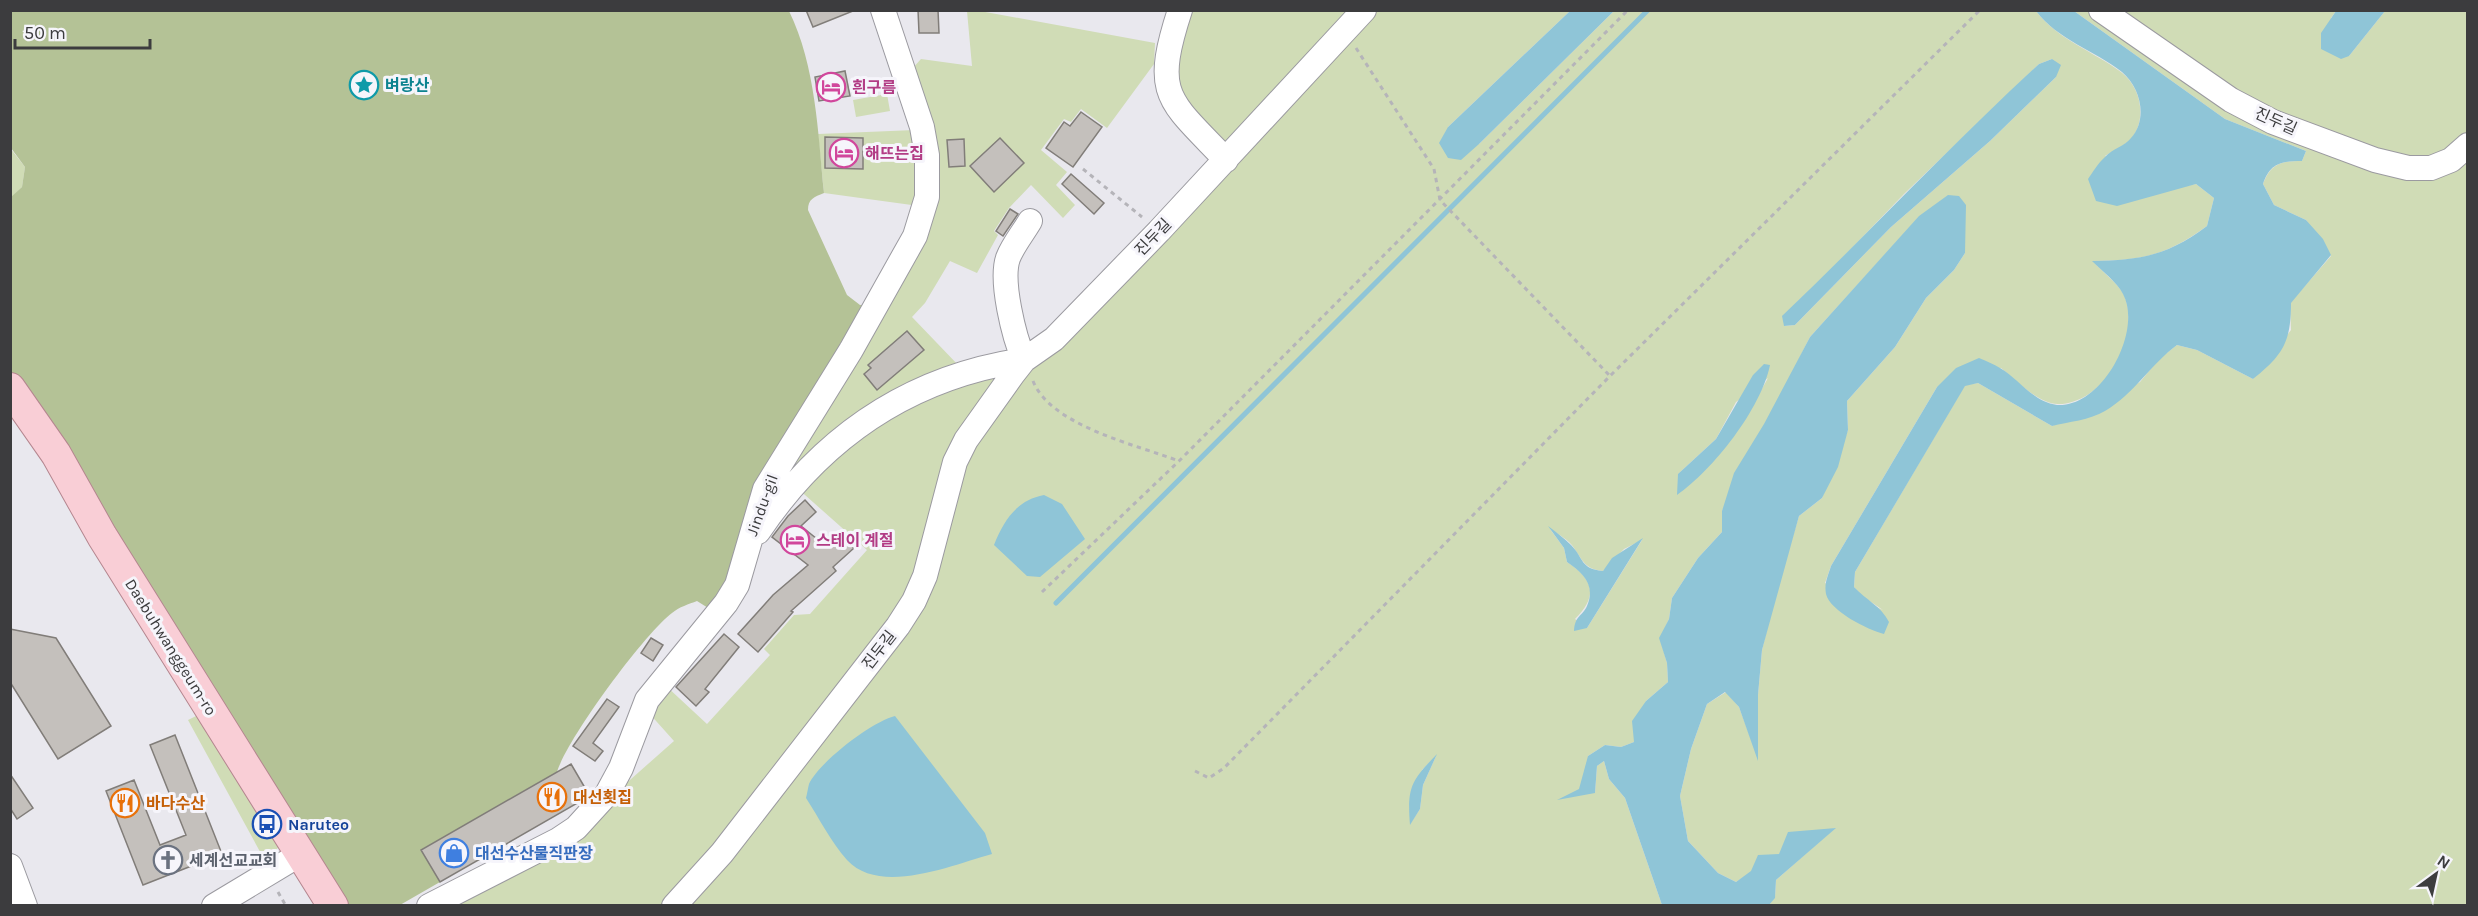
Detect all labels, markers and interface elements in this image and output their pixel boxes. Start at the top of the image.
scale bar [15,12,150,50]
text: 50 m [24,22,66,44]
place icon: 벼랑산 [348,69,380,101]
hotel icon: 흰구름 [815,71,847,103]
place label: 벼랑산 [385,76,429,95]
place label: 흰구름 [852,78,896,97]
street label: 진두길 [2252,103,2300,139]
hotel icon: 해뜨는집 [828,137,860,169]
place label: 해뜨는집 [865,144,924,163]
street label: 진두길 [1131,215,1175,259]
street label: Jindu-gil [742,472,782,538]
hotel icon: 스테이 계절 [779,524,811,556]
place label: 스테이 계절 [816,531,894,550]
street label: Daebuhwanggeum-ro [121,575,221,719]
street label: 진두길 [858,627,900,673]
restaurant icon: 대선횟집 [536,781,568,813]
restaurant icon: 바다수산 [109,787,141,819]
place label: 대선횟집 [573,788,632,807]
place label: 바다수산 [146,794,205,813]
bus stop icon: Naruteo [251,808,283,840]
place label: Naruteo [288,815,349,834]
shop icon: 대선수산물직판장 [438,837,470,869]
church icon: 세계선교교회 [152,844,184,876]
place label: 대선수산물직판장 [475,844,593,863]
north arrow [2406,844,2466,904]
place label: 세계선교교회 [189,851,277,870]
text: N [2434,851,2454,873]

